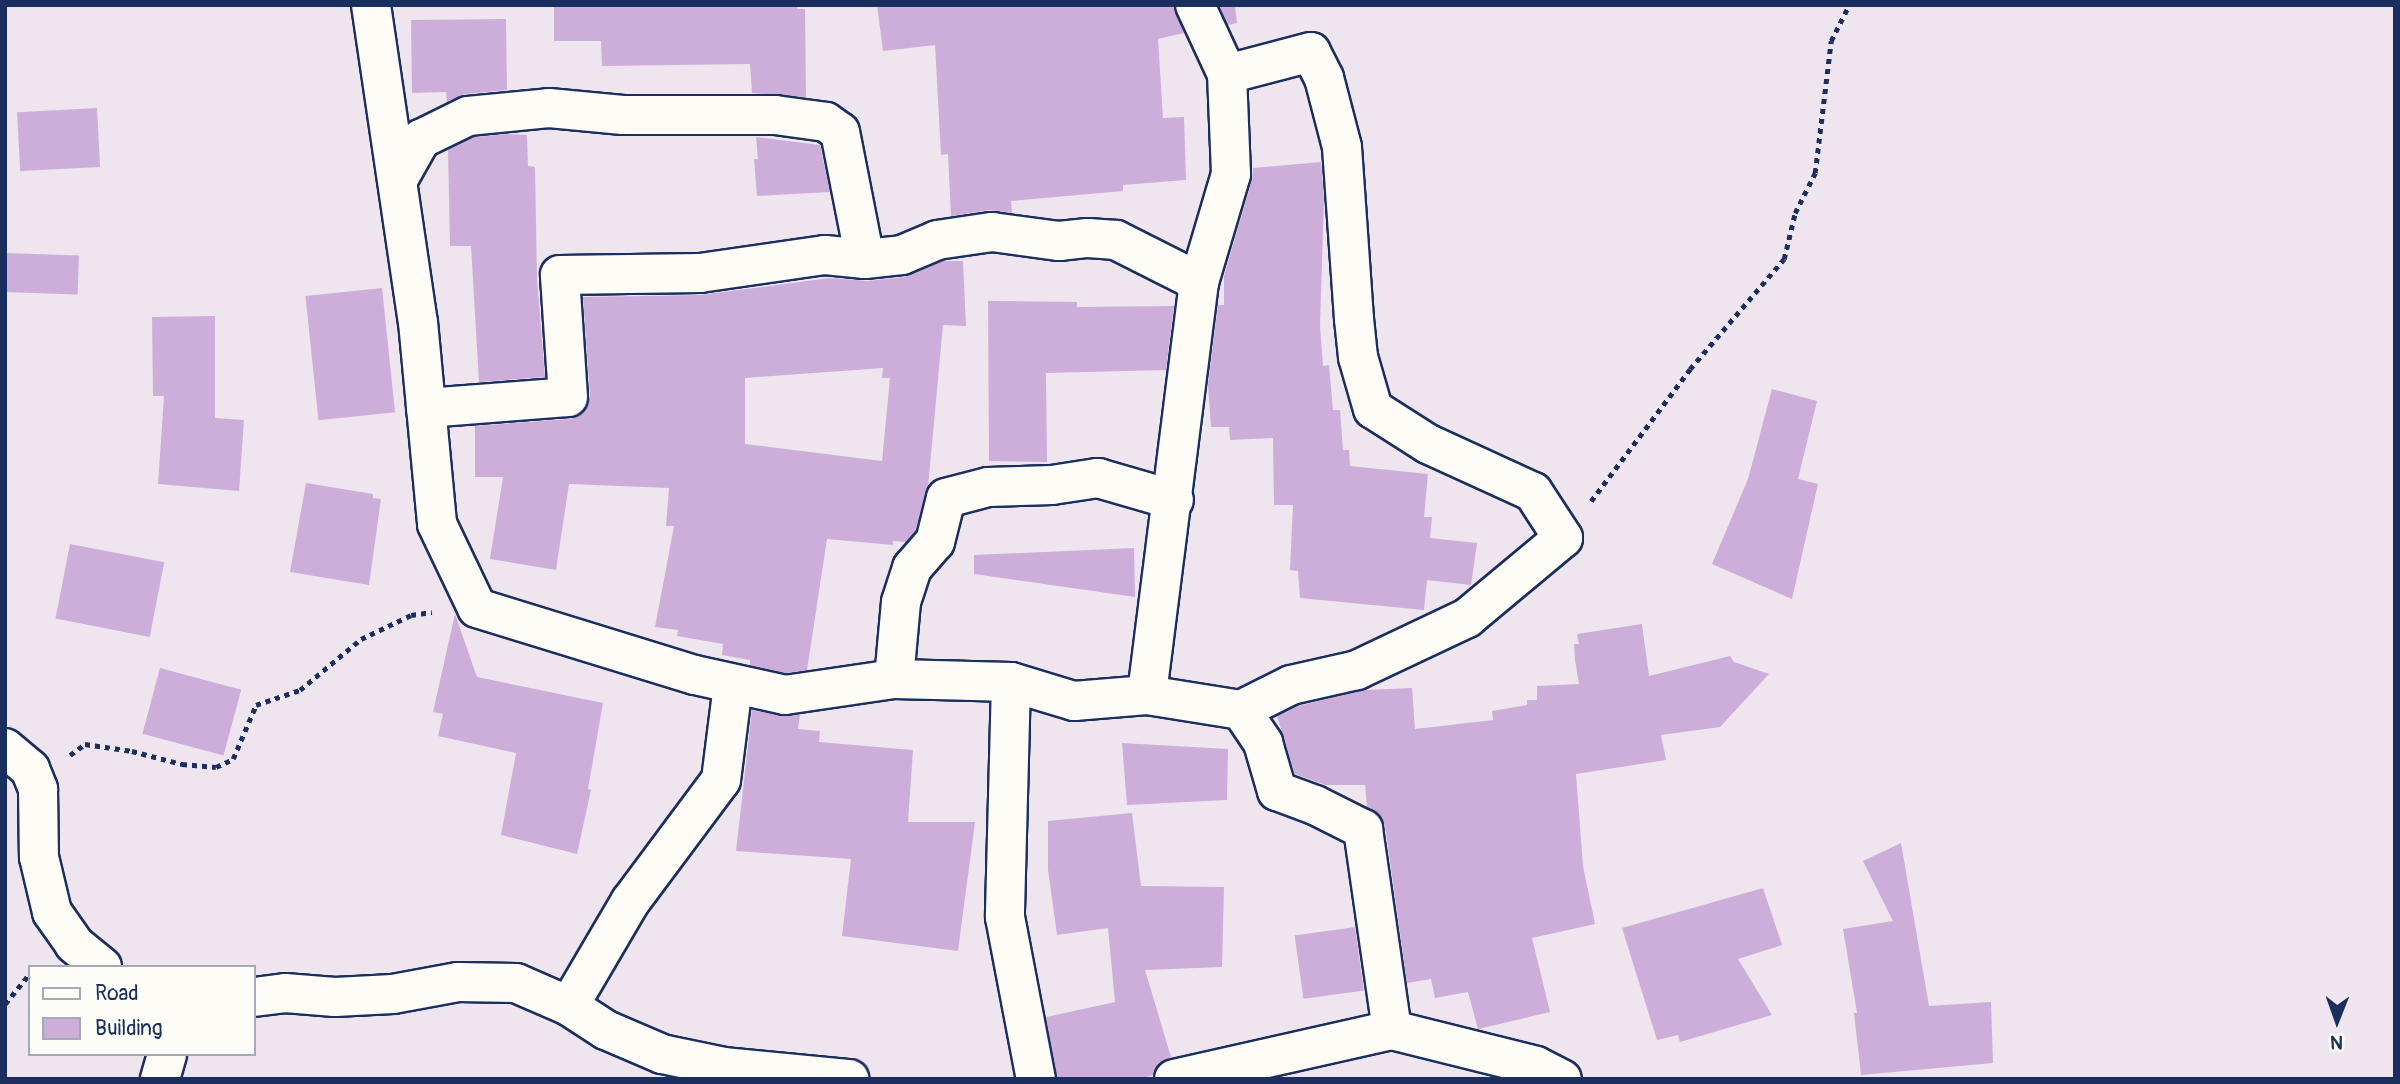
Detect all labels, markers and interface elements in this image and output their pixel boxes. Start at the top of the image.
legend [28,965,256,1056]
text: Road [95,980,139,1007]
north arrow [2302,986,2372,1056]
text: Building [95,1015,162,1042]
text: N [2330,1030,2343,1054]

